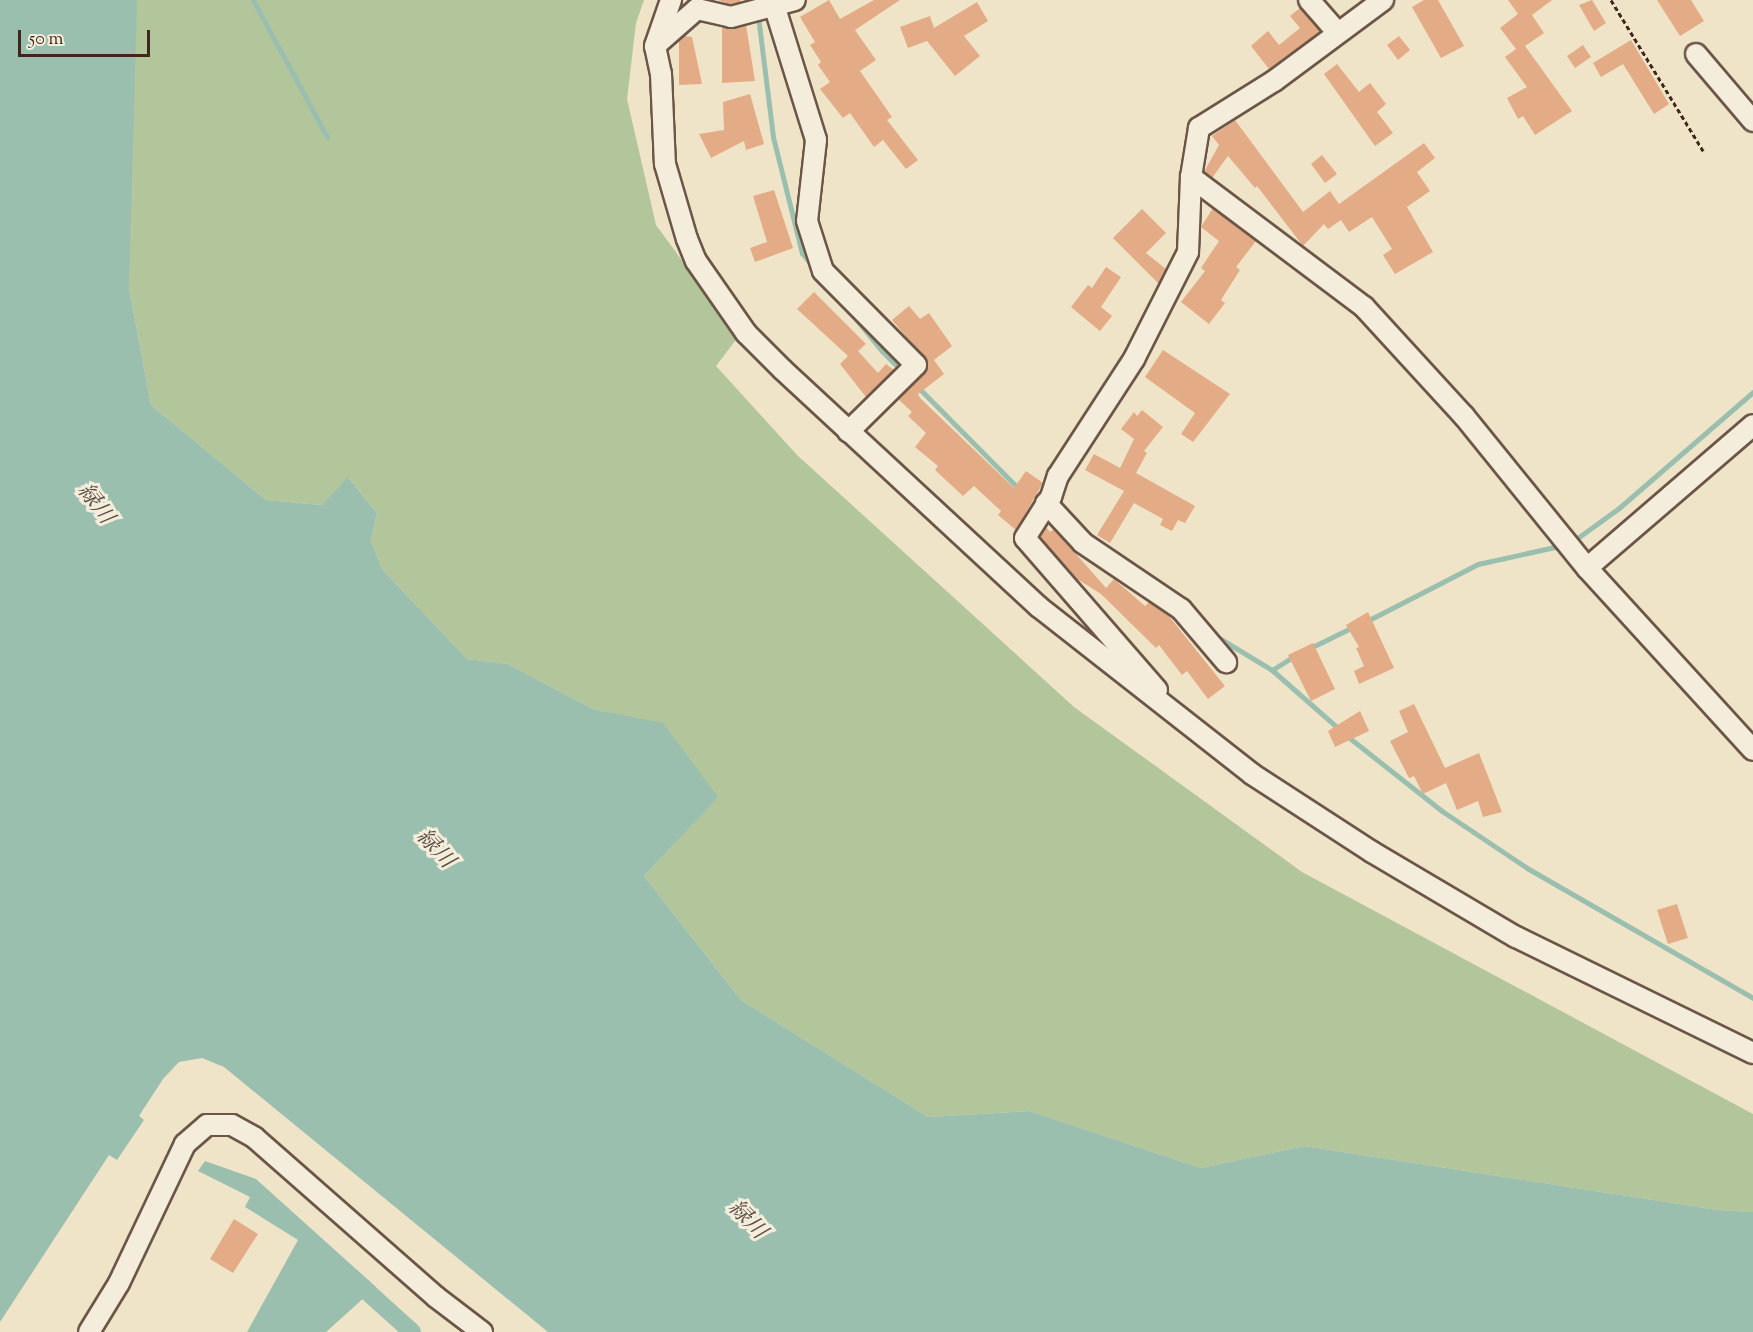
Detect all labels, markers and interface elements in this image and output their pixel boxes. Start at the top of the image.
scale bar [21,18,153,56]
text: 50 m [29,27,63,53]
water label: 緑川 [70,479,118,531]
water label: 緑川 [409,825,459,875]
water label: 緑川 [721,1196,771,1246]

